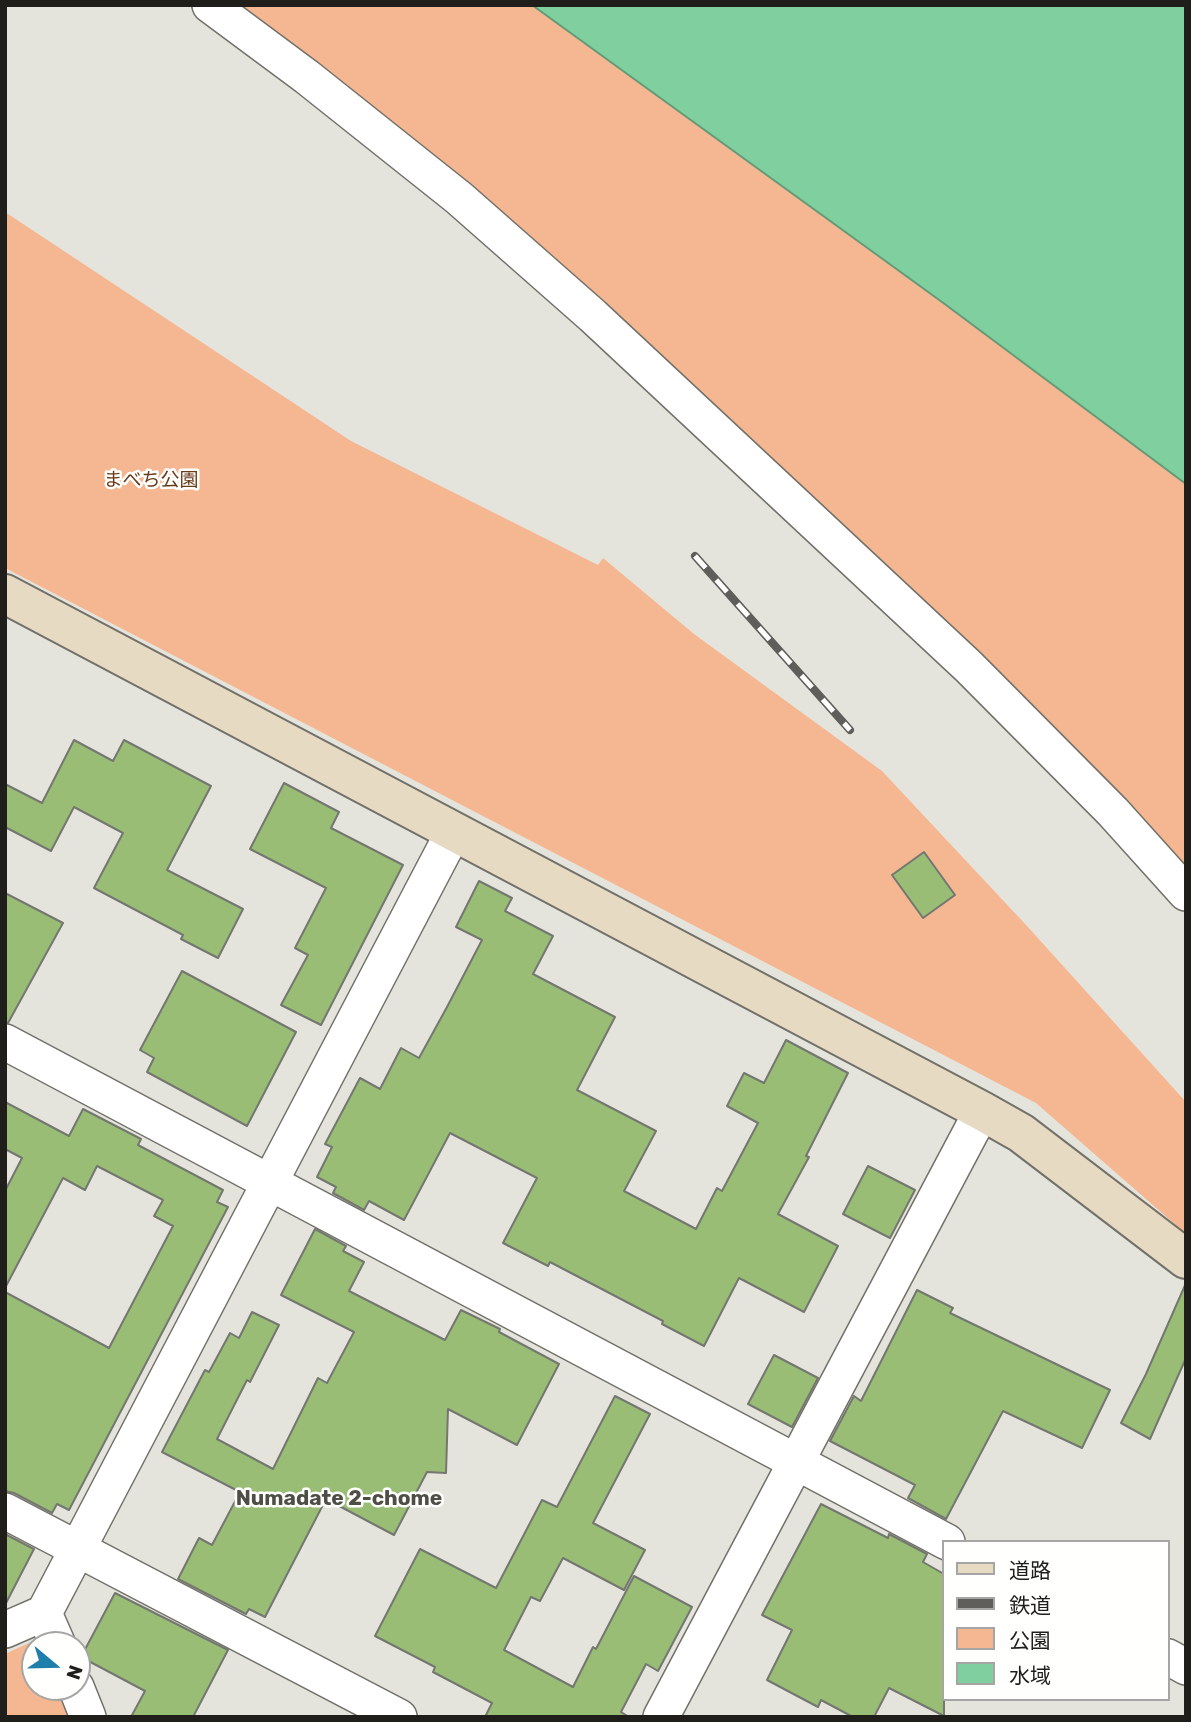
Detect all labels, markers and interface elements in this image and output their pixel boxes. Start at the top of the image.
park label: まべち公園 [104,470,198,492]
district label: Numadate 2-chome [236,1486,442,1512]
legend [942,1540,1170,1701]
text: 道路 [1009,1558,1051,1583]
text: 鉄道 [1009,1593,1051,1618]
text: 公園 [1009,1628,1051,1653]
north arrow [21,1631,91,1701]
text: N [61,1662,88,1683]
text: 水域 [1009,1663,1051,1688]

